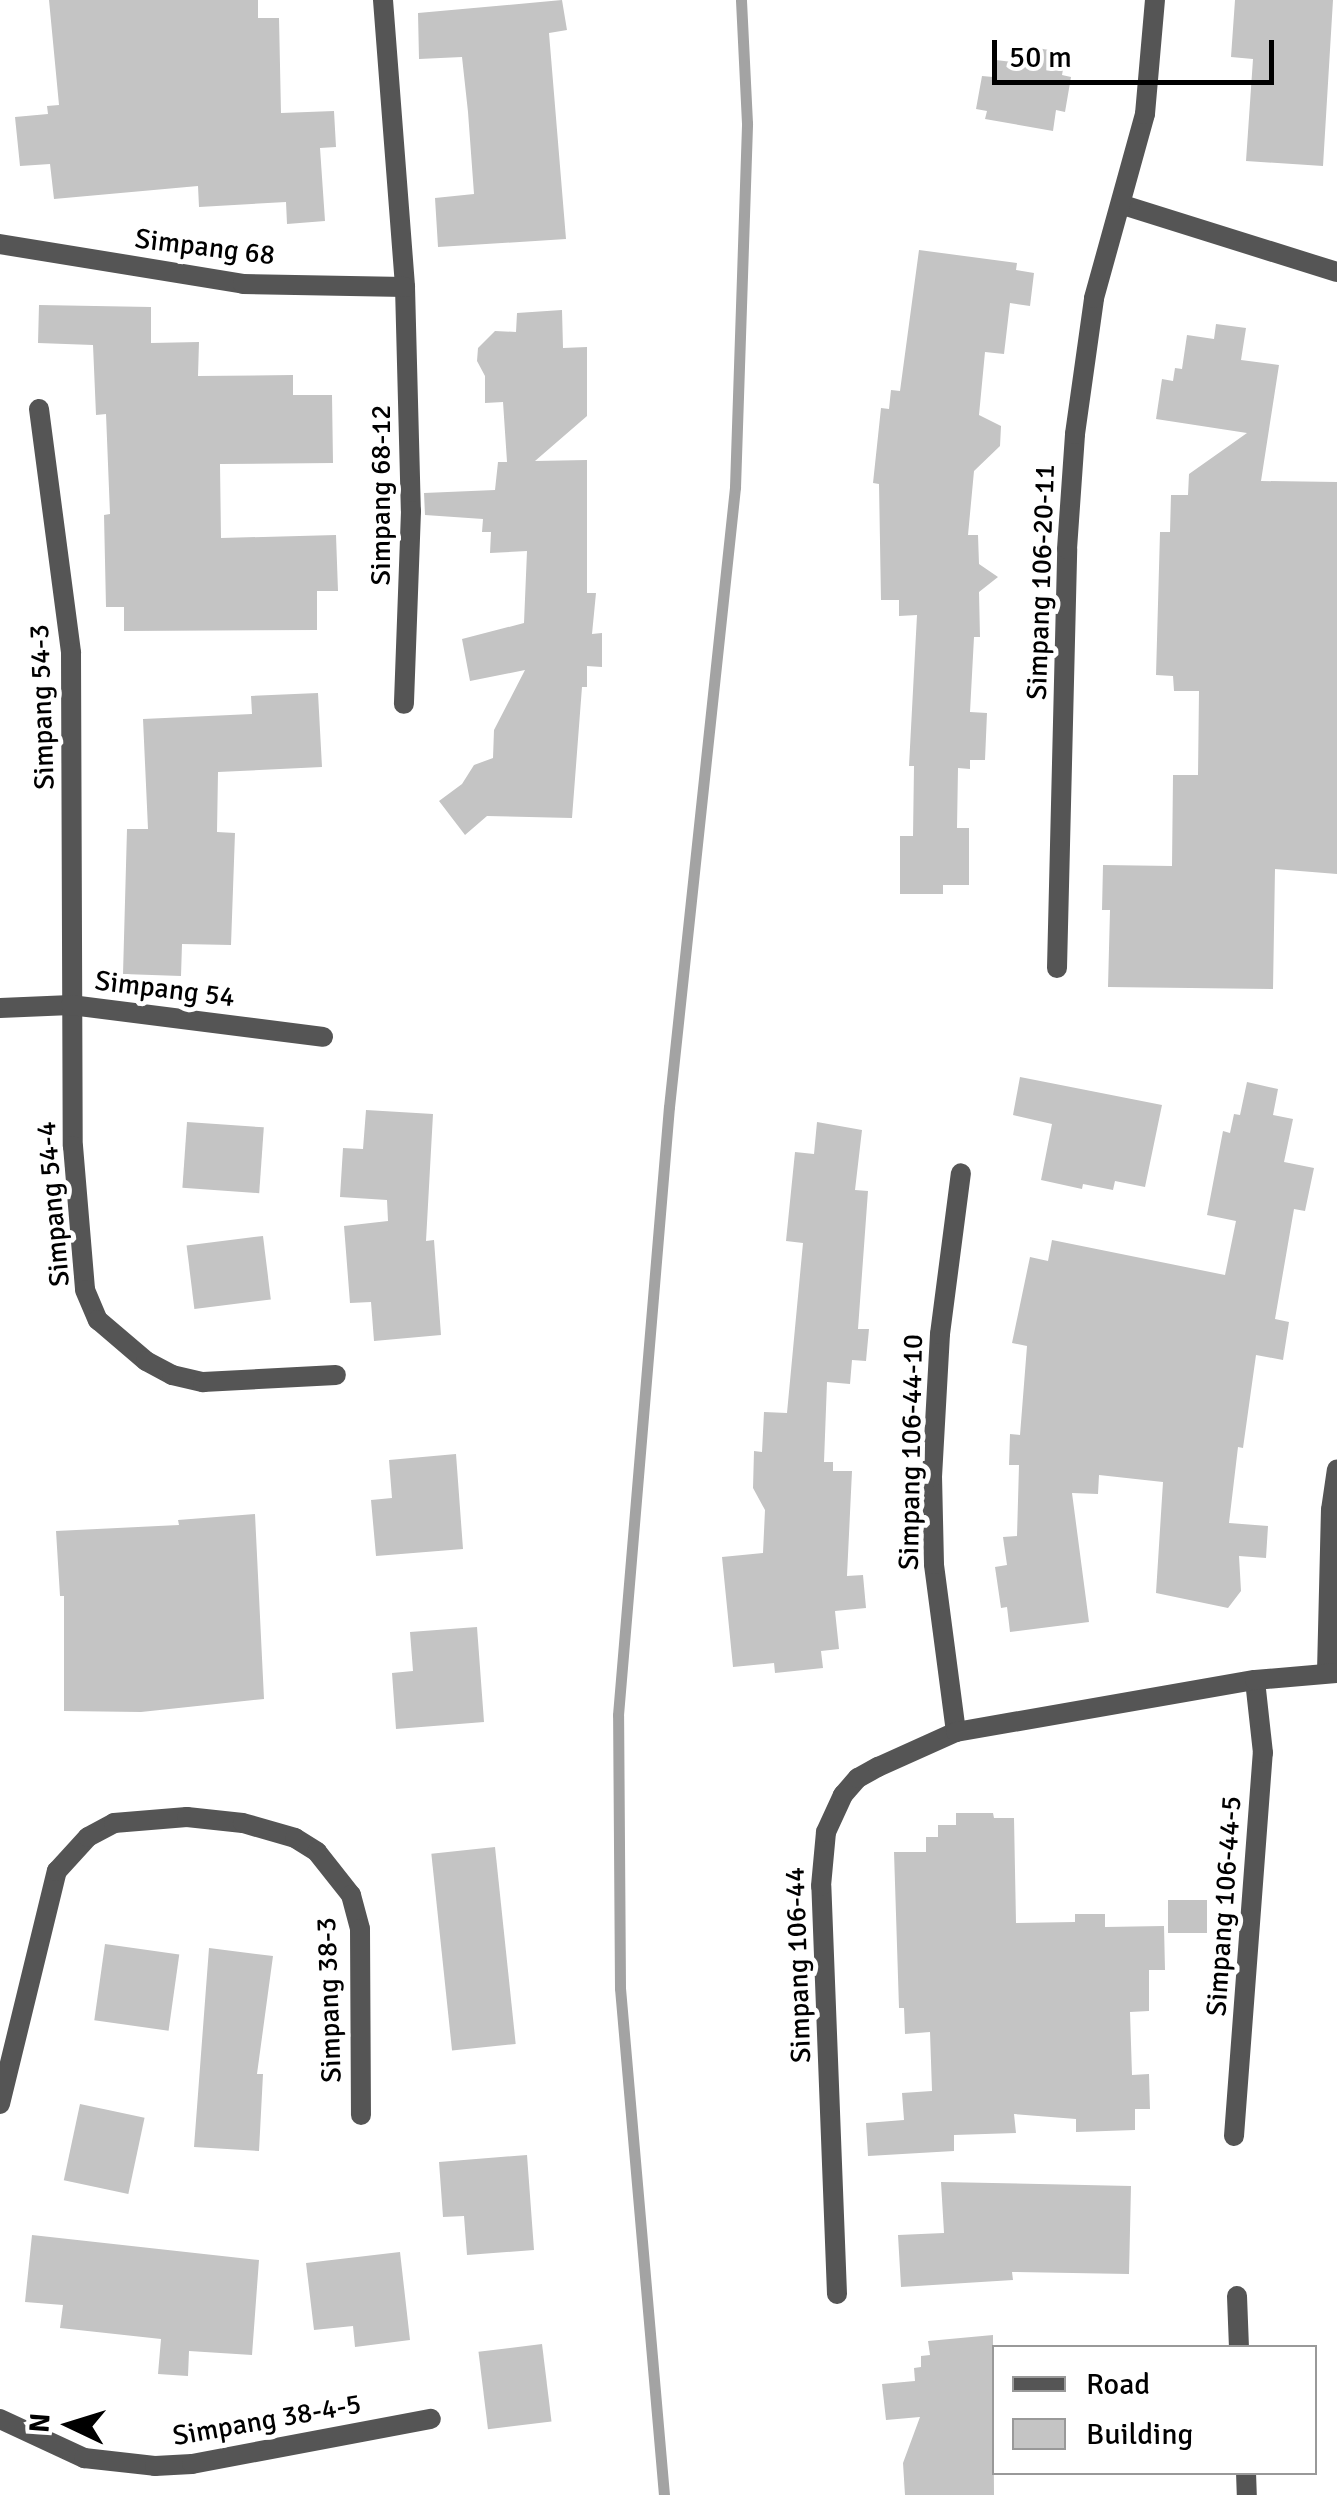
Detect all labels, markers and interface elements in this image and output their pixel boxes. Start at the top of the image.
scale bar [997,20,1280,82]
text: 50 m [1009,39,1072,76]
street label: Simpang 68 [133,222,277,272]
street label: Simpang 68-12 [364,405,398,585]
street label: Simpang 106-20-11 [1020,463,1062,701]
street label: Simpang 54-3 [22,624,62,790]
street label: Simpang 54 [93,964,237,1014]
street label: Simpang 54-4 [29,1120,77,1288]
street label: Simpang 106-44-10 [892,1334,930,1570]
street label: Simpang 106-44-5 [1200,1795,1248,2017]
street label: Simpang 106-44 [778,1866,818,2064]
street label: Simpang 38-3 [309,1917,349,2083]
legend [992,2345,1317,2475]
text: Road [1086,2366,1150,2403]
north arrow [20,2375,120,2475]
street label: Simpang 38-4-5 [170,2387,364,2453]
text: N [22,2412,58,2434]
text: Building [1086,2416,1193,2453]

